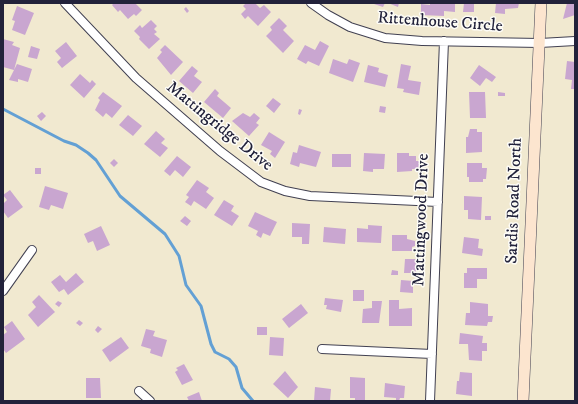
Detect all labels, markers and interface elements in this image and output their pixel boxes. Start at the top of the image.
street label: Rittenhouse Circle [377,8,503,38]
street label: Mattingridge Drive [162,78,276,176]
street label: Sardis Road North [503,138,527,264]
street label: Mattingwood Drive [409,153,435,287]

